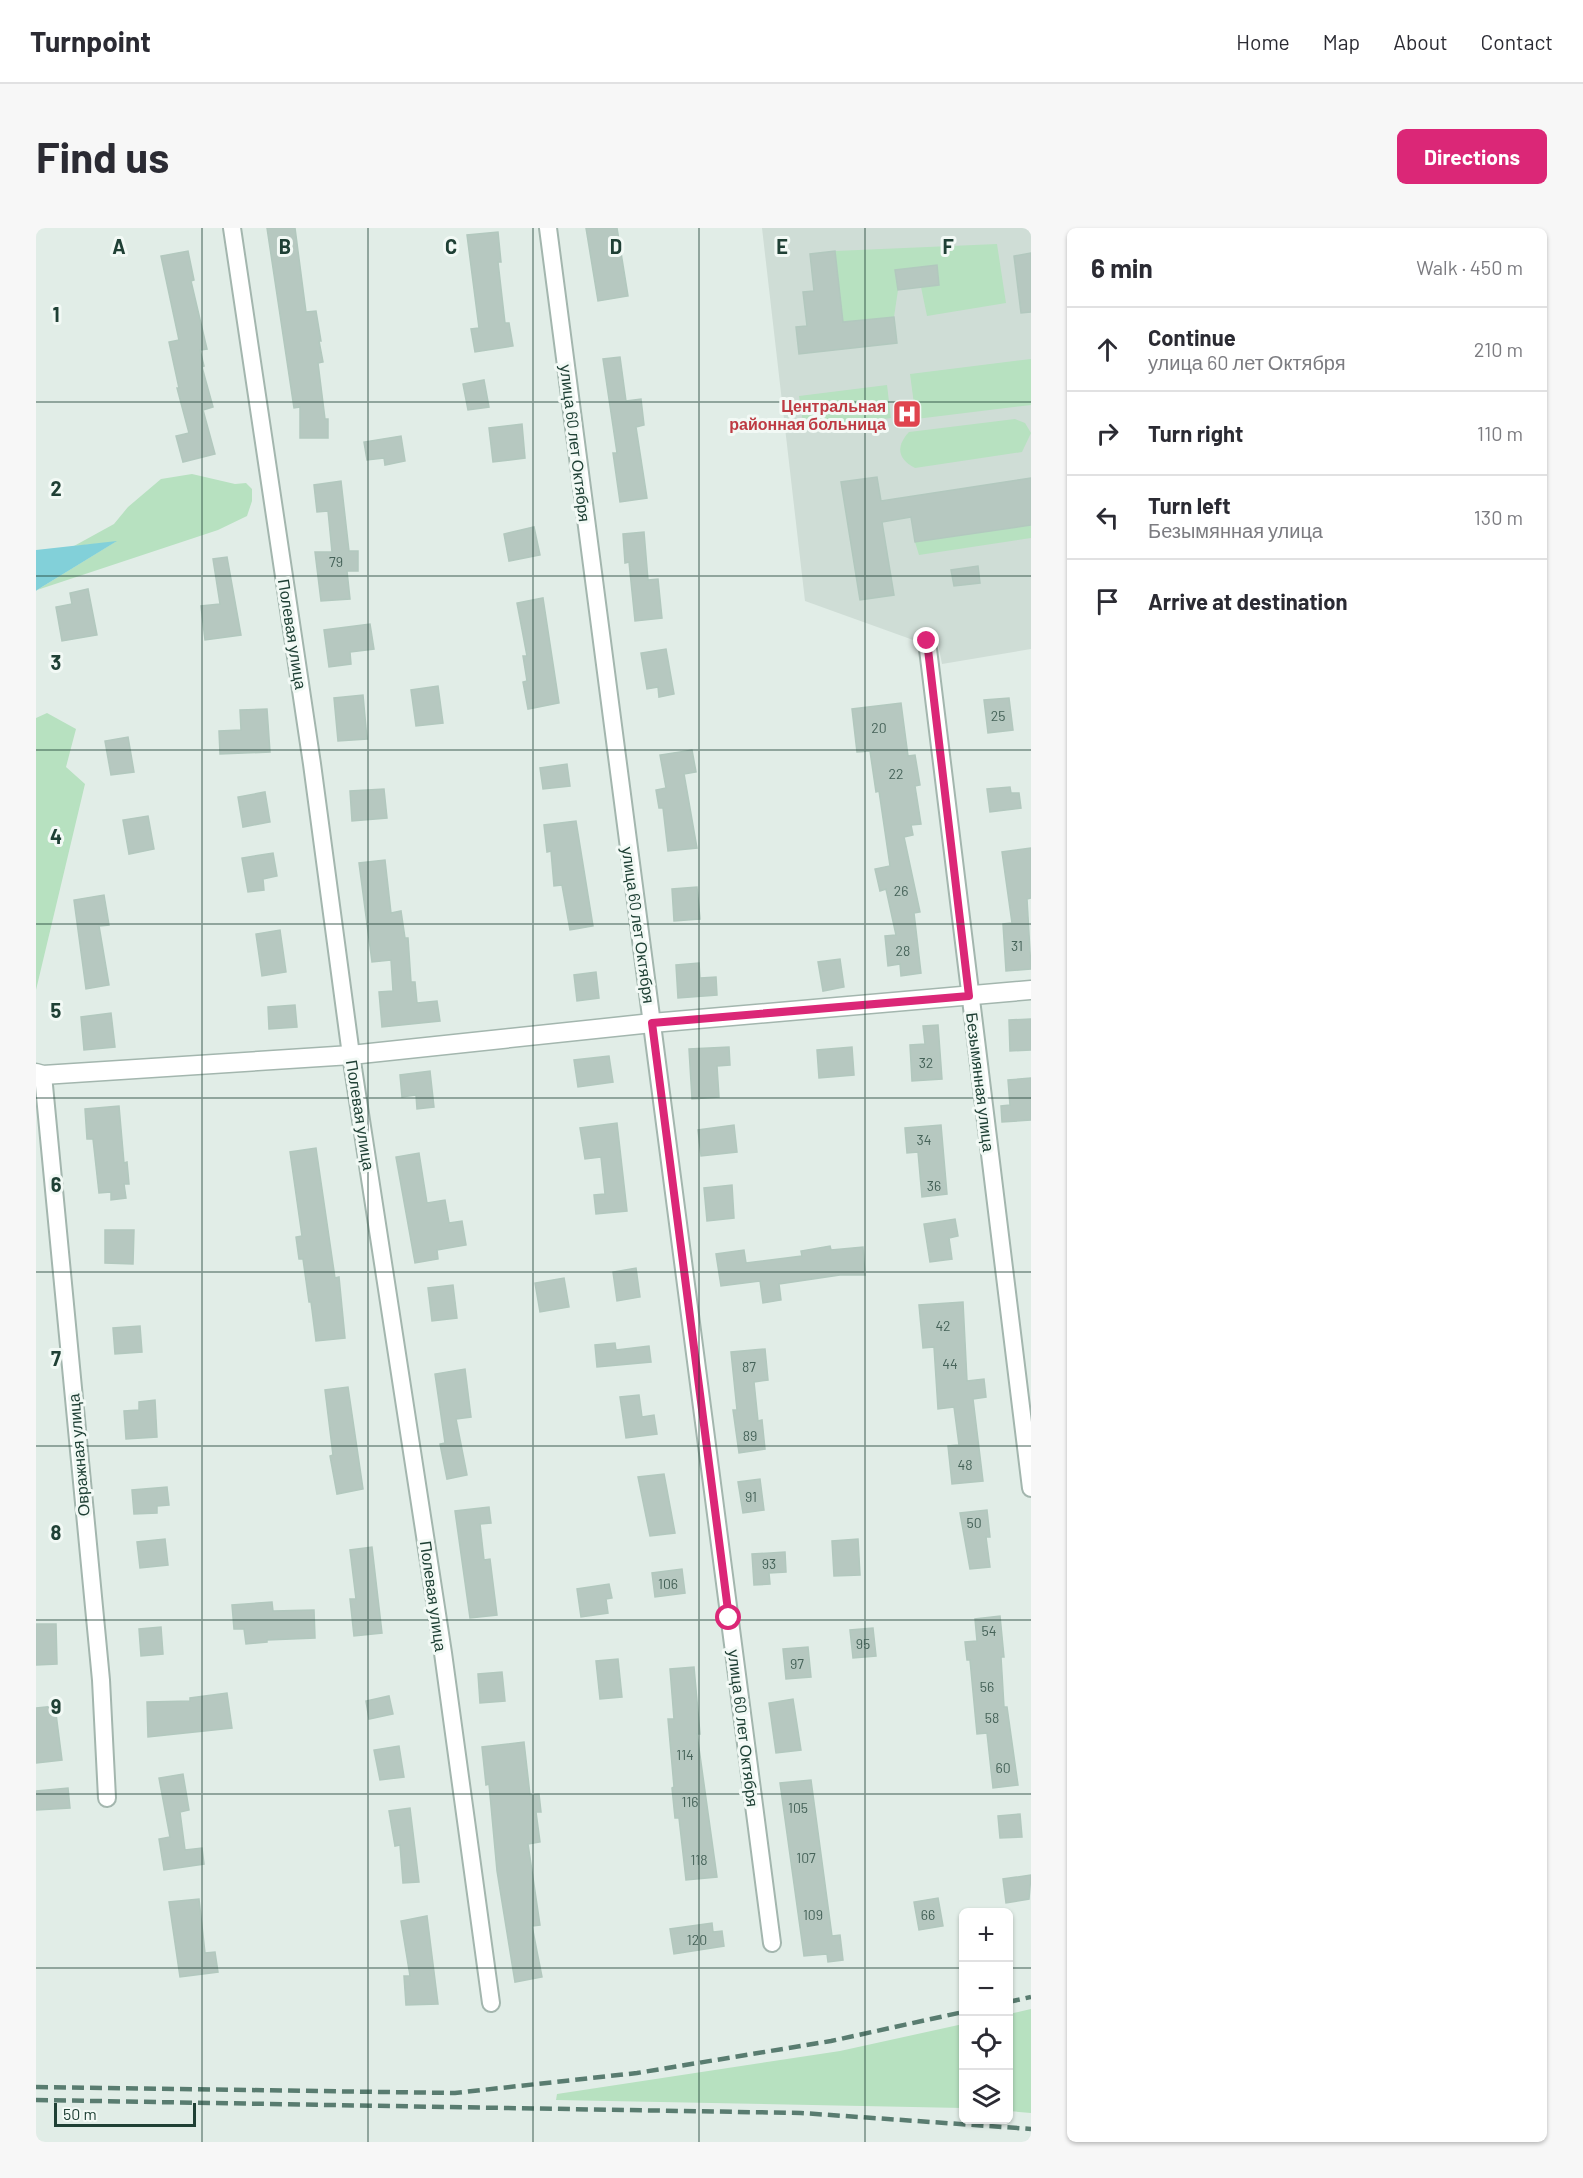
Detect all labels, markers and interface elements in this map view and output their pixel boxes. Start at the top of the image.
text: Turnpoint [30,24,151,58]
text: Home [1236,29,1290,54]
text: Map [1323,29,1360,54]
text: About [1393,29,1448,54]
text: Contact [1481,29,1553,54]
button: Directions [1397,129,1547,184]
text: Find us [36,131,169,181]
text: A [112,234,126,258]
text: B [279,234,291,258]
text: C [445,234,457,258]
text: D [610,234,622,258]
text: E [776,234,788,258]
text: F [942,234,954,258]
text: 6 min [1091,252,1153,283]
text: Walk · 450 m [1416,255,1523,279]
text: 1 [52,302,60,326]
text: Continue [1148,324,1236,350]
icon: ahead [1091,333,1124,366]
text: 210 m [1474,337,1523,361]
text: улица 60 лет Октября [1148,350,1346,374]
street label: улица 60 лет Октября [557,363,595,523]
place label: Центральная районная больница [729,396,886,433]
hospital icon: Центральная районная больница [891,398,923,430]
icon: right [1091,417,1124,450]
text: Turn right [1148,420,1243,446]
text: 110 m [1477,421,1523,445]
text: 2 [50,476,62,500]
text: Turn left [1148,492,1231,518]
icon: left [1091,501,1124,534]
text: 130 m [1474,505,1523,529]
text: Безымянная улица [1148,518,1323,542]
house number: 79 [329,553,343,570]
street label: Полевая улица [275,578,311,691]
icon: arrive [1091,585,1124,618]
text: Arrive at destination [1148,588,1347,614]
route end [913,627,939,653]
text: 3 [51,650,61,674]
house number: 25 [991,707,1005,724]
house number: 20 [871,719,887,736]
house number: 22 [888,765,904,782]
text: 4 [50,824,62,848]
street label: улица 60 лет Октября [619,845,659,1005]
house number: 26 [894,882,908,899]
house number: 31 [1011,937,1023,954]
house number: 28 [896,942,910,959]
text: 5 [51,998,62,1022]
street label: Безымянная улица [963,1011,999,1153]
house number: 32 [919,1054,933,1071]
street label: Полевая улица [343,1059,379,1172]
house number: 34 [917,1131,931,1148]
text: 6 [51,1172,62,1196]
house number: 36 [927,1177,941,1194]
house number: 42 [935,1317,951,1334]
text: 7 [51,1346,61,1370]
house number: 44 [942,1355,958,1372]
house number: 87 [742,1358,756,1375]
street label: Овражная улица [63,1393,93,1517]
house number: 89 [743,1427,757,1444]
house number: 48 [957,1456,973,1473]
house number: 91 [745,1488,757,1505]
house number: 50 [966,1514,982,1531]
text: 8 [51,1520,62,1544]
street label: Полевая улица [417,1540,451,1653]
house number: 93 [762,1555,776,1572]
house number: 106 [658,1575,678,1592]
route start [715,1604,741,1630]
house number: 54 [982,1622,996,1639]
house number: 95 [856,1635,870,1652]
street label: улица 60 лет Октября [725,1648,763,1808]
house number: 97 [790,1655,804,1672]
house number: 56 [980,1678,994,1695]
text: 9 [51,1694,61,1718]
house number: 58 [985,1709,999,1726]
house number: 114 [676,1746,694,1763]
house number: 60 [995,1759,1011,1776]
house number: 116 [681,1793,699,1810]
house number: 105 [788,1799,808,1816]
house number: 107 [796,1849,816,1866]
house number: 118 [690,1851,708,1868]
house number: 109 [803,1906,823,1923]
house number: 66 [921,1906,935,1923]
map controls [959,1908,1013,2124]
button: + [959,1908,1013,1962]
house number: 120 [687,1931,707,1948]
button: − [959,1962,1013,2016]
button: locate [959,2016,1013,2070]
button: layers [959,2070,1013,2124]
scale bar [54,2100,196,2128]
text: 50 m [63,2104,97,2123]

